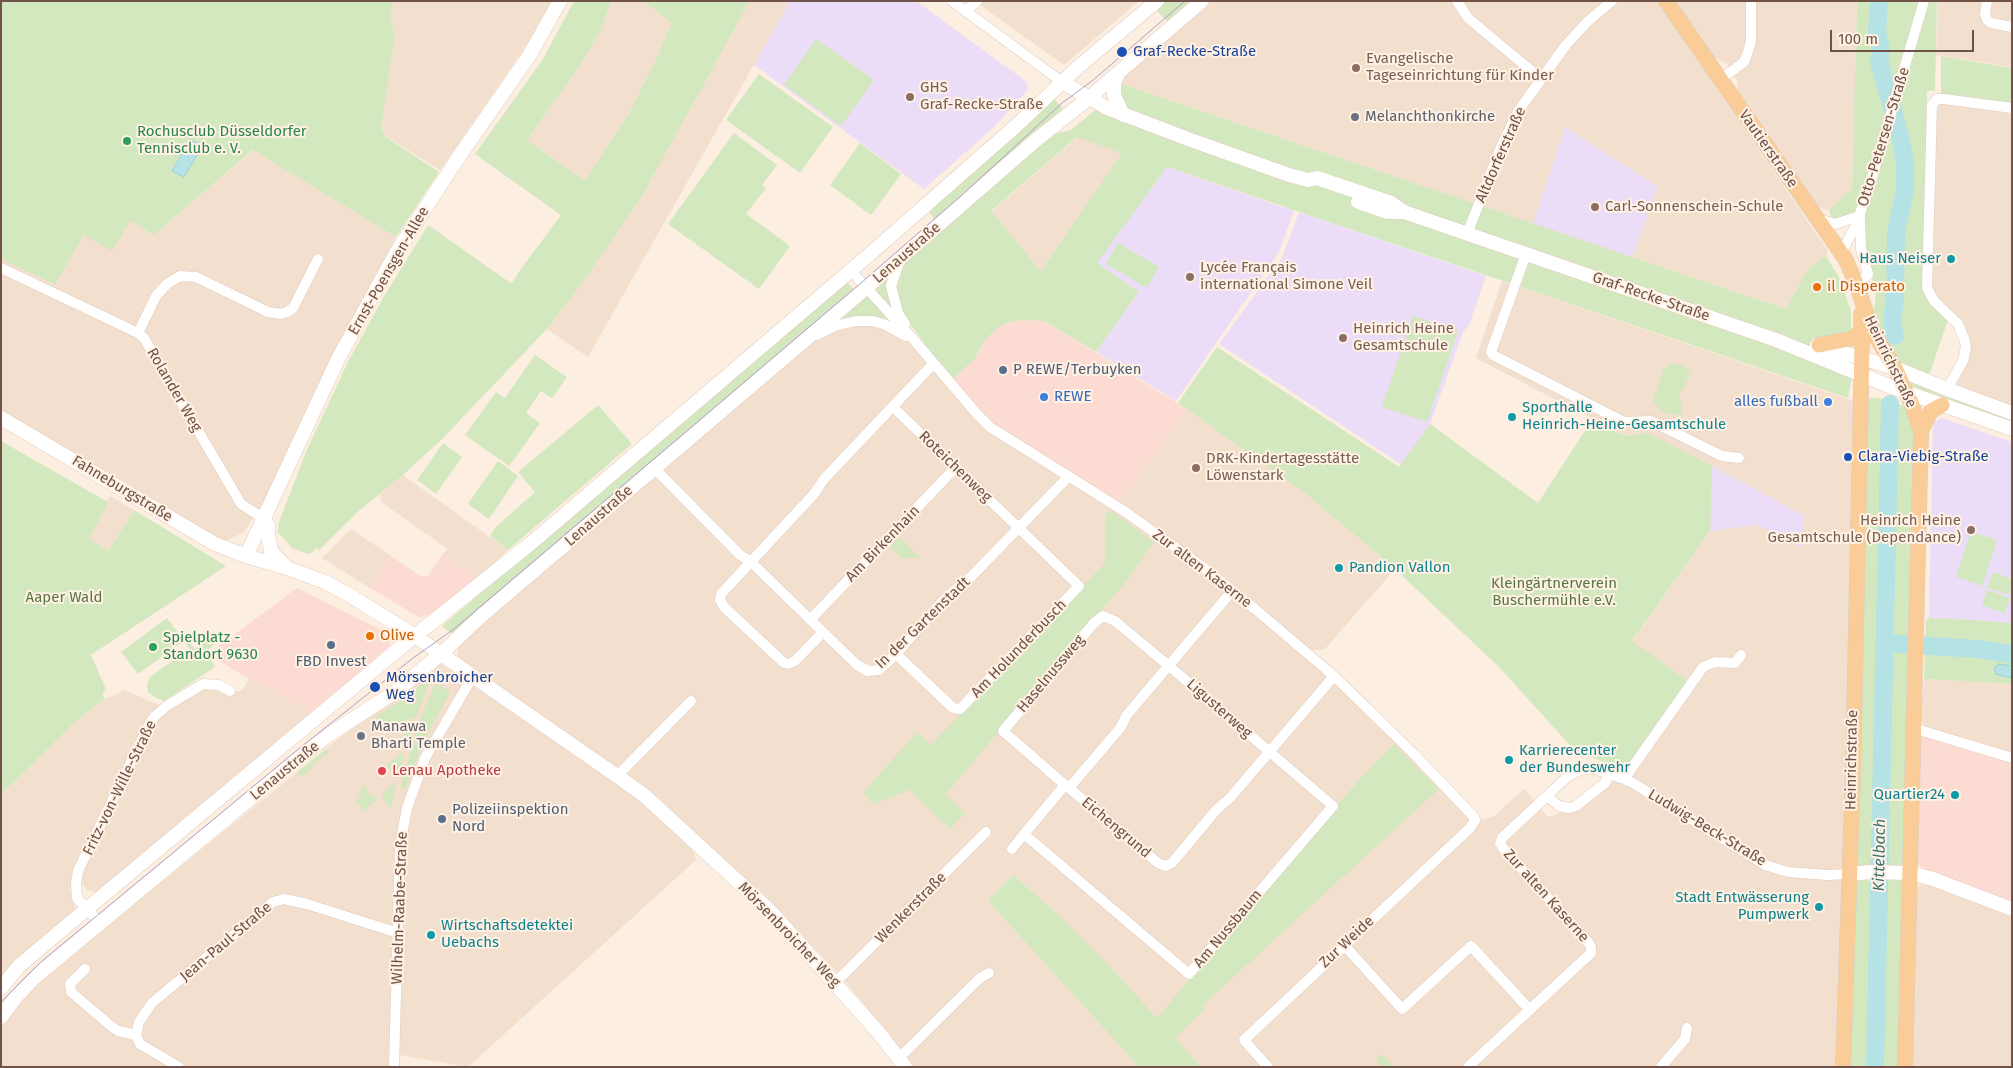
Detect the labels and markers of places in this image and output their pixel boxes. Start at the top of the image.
place label: Graf-Recke-Straße [1133,43,1256,61]
marker: Graf-Recke-Straße [1115,45,1129,59]
place label: Evangelische Tageseinrichtung für Kinder [1366,50,1554,85]
marker: Evangelische Tageseinrichtung für Kinder [1350,62,1362,74]
place label: GHS Graf-Recke-Straße [920,79,1043,114]
marker: GHS Graf-Recke-Straße [904,91,916,103]
place label: Melanchthonkirche [1365,108,1495,126]
marker: Melanchthonkirche [1349,111,1361,123]
place label: Rochusclub Düsseldorfer Tennisclub e. V. [137,123,307,158]
marker: Rochusclub Düsseldorfer Tennisclub e. V. [121,135,133,147]
place label: Carl-Sonnenschein-Schule [1605,198,1783,216]
marker: Carl-Sonnenschein-Schule [1589,201,1601,213]
place label: Haus Neiser [1859,250,1941,268]
marker: Haus Neiser [1945,253,1957,265]
place label: Lycée Français international Simone Veil [1200,259,1372,294]
marker: Lycée Français international Simone Veil [1184,271,1196,283]
place label: il Disperato [1827,278,1905,296]
marker: il Disperato [1811,281,1823,293]
place label: Heinrich Heine Gesamtschule [1353,320,1454,355]
marker: Heinrich Heine Gesamtschule [1337,332,1349,344]
place label: P REWE/Terbuyken [1013,361,1141,379]
marker: P REWE/Terbuyken [997,364,1009,376]
place label: REWE [1054,388,1092,406]
marker: REWE [1038,391,1050,403]
place label: alles fußball [1734,393,1818,411]
marker: alles fußball [1822,396,1834,408]
place label: Sporthalle Heinrich-Heine-Gesamtschule [1522,399,1726,434]
marker: Sporthalle Heinrich-Heine-Gesamtschule [1506,411,1518,423]
place label: Clara-Viebig-Straße [1858,448,1989,466]
place label: DRK-Kindertagesstätte Löwenstark [1206,450,1359,485]
marker: Clara-Viebig-Straße [1842,451,1854,463]
marker: DRK-Kindertagesstätte Löwenstark [1190,462,1202,474]
place label: Heinrich Heine Gesamtschule (Dependance) [1768,512,1961,547]
marker: Heinrich Heine Gesamtschule (Dependance) [1965,524,1977,536]
place label: Pandion Vallon [1349,559,1451,577]
marker: Pandion Vallon [1333,562,1345,574]
place label: Olive [380,627,414,645]
place label: Spielplatz - Standort 9630 [163,629,258,664]
marker: Olive [364,630,376,642]
marker: FBD Invest [325,639,337,651]
marker: Spielplatz - Standort 9630 [147,641,159,653]
place label: FBD Invest [295,653,367,671]
place label: Mörsenbroicher Weg [386,669,493,704]
marker: Mörsenbroicher Weg [368,680,382,694]
place label: Manawa Bharti Temple [371,718,466,753]
marker: Manawa Bharti Temple [355,730,367,742]
place label: Karrierecenter der Bundeswehr [1519,742,1630,777]
marker: Karrierecenter der Bundeswehr [1503,754,1515,766]
place label: Lenau Apotheke [392,762,501,780]
marker: Lenau Apotheke [376,765,388,777]
place label: Quartier24 [1873,786,1945,804]
marker: Quartier24 [1949,789,1961,801]
place label: Polizeiinspektion Nord [452,801,568,836]
marker: Polizeiinspektion Nord [436,813,448,825]
place label: Stadt Entwässerung Pumpwerk [1675,889,1809,924]
marker: Stadt Entwässerung Pumpwerk [1813,901,1825,913]
place label: Wirtschaftsdetektei Uebachs [441,917,573,952]
marker: Wirtschaftsdetektei Uebachs [425,929,437,941]

